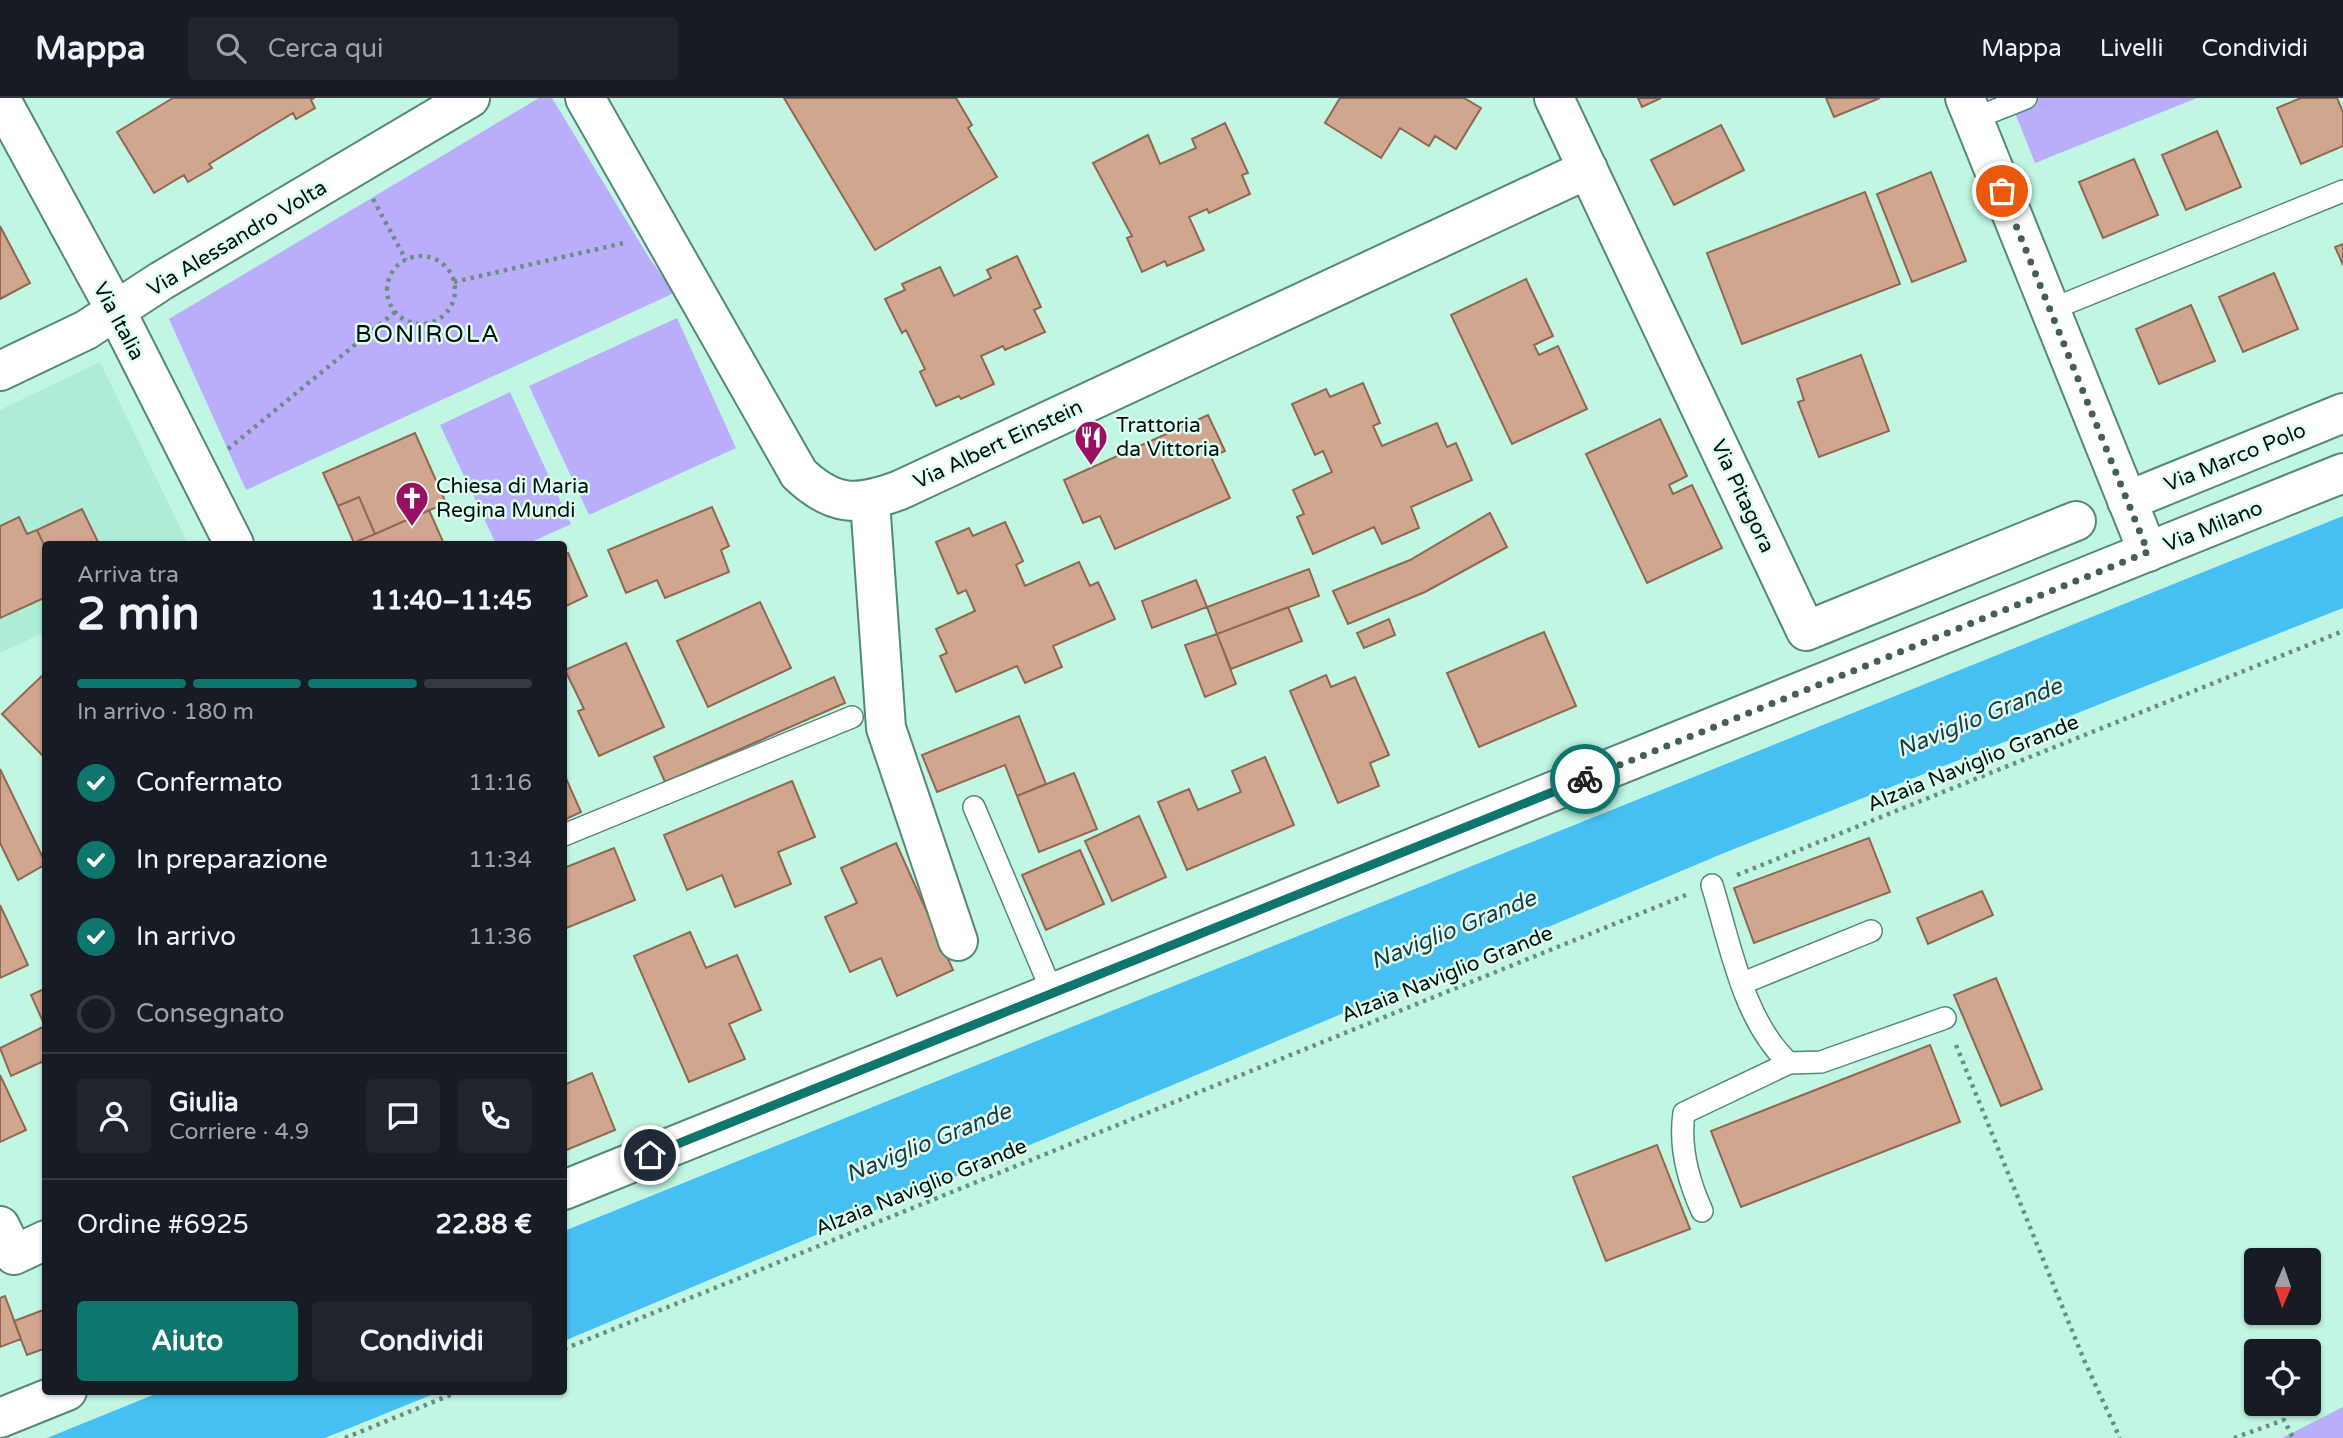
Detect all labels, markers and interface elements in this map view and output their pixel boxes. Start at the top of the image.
search box [188,17,678,80]
text: Mappa [35,29,146,68]
icon: search [212,29,250,67]
text: Cerca qui [268,33,384,64]
text: Mappa [1981,34,2062,63]
text: Livelli [2100,34,2164,63]
text: Condividi [2202,34,2308,63]
pin [1972,161,2032,221]
icon: bag [1983,172,2021,210]
street label: Via Alessandro Volta [143,175,331,302]
street label: Via Italia [88,278,149,364]
district label: BONIROLA [355,320,501,349]
street label: Via Albert Einstein [910,394,1087,495]
place label: Trattoria da Vittoria [1116,413,1220,462]
restaurant icon: Trattoria da Vittoria [1072,418,1110,467]
street label: Via Marco Polo [2161,418,2310,497]
street label: Via Pitagora [1705,436,1780,557]
place label: Chiesa di Maria Regina Mundi [436,474,589,523]
church icon: Chiesa di Maria Regina Mundi [393,479,431,528]
street label: Via Milano [2160,495,2266,558]
text: Arriva tra [77,561,179,589]
text: 11:40–11:45 [370,585,532,616]
text: 2 min [77,587,200,642]
water label: Naviglio Grande [1893,671,2068,764]
text: In arrivo · 180 m [77,698,254,726]
street label: Alzaia Naviglio Grande [1864,710,2083,817]
courier [1550,744,1620,814]
icon: bike [1566,760,1604,798]
icon: check [77,764,115,802]
text: Confermato [136,767,283,798]
text: 11:16 [468,769,532,797]
icon: check [77,841,115,879]
text: In preparazione [136,844,328,875]
text: 11:34 [468,846,532,874]
water label: Naviglio Grande [1367,883,1542,976]
icon: check [77,918,115,956]
text: In arrivo [136,921,236,952]
street label: Alzaia Naviglio Grande [1338,921,1557,1028]
text: 11:36 [468,923,532,951]
text: Consegnato [136,998,285,1029]
button: person [77,1079,151,1153]
button: chat [366,1079,440,1153]
button: phone [458,1079,532,1153]
text: Giulia [169,1087,239,1118]
water label: Naviglio Grande [842,1096,1017,1189]
text: Corriere · 4.9 [169,1118,309,1146]
pin [620,1125,680,1185]
street label: Alzaia Naviglio Grande [812,1134,1031,1241]
icon: home [631,1136,669,1174]
text: Ordine #6925 [77,1209,249,1240]
text: 22.88 € [436,1209,532,1240]
north arrow [2244,1248,2320,1325]
map controls [2244,1248,2321,1416]
button: Aiuto [77,1301,298,1381]
button: Condividi [312,1301,532,1381]
button: locate [2244,1339,2321,1416]

